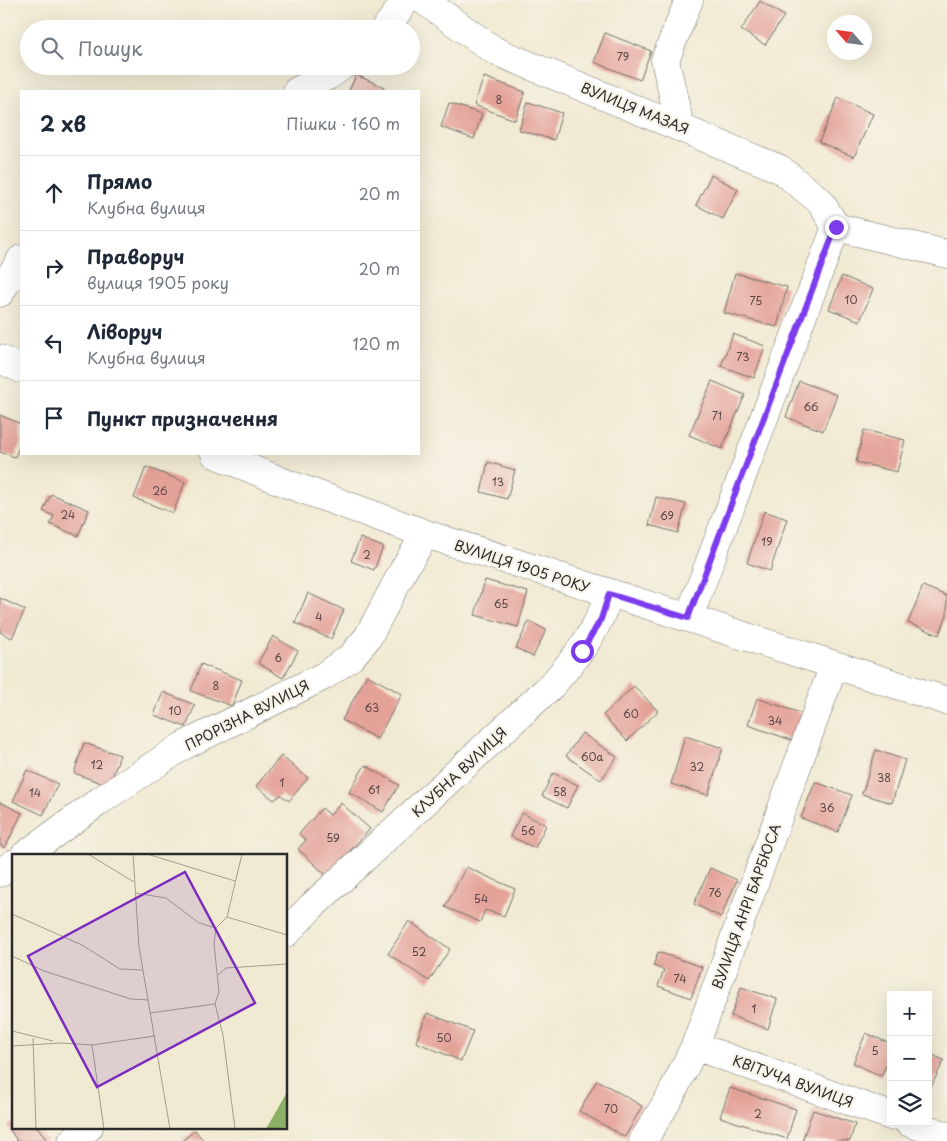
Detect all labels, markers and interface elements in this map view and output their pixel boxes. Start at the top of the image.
north arrow [827,15,872,60]
search box [20,20,420,75]
icon: search [38,34,66,62]
text: Пошук [78,34,143,62]
house number: 79 [617,48,629,65]
street label: ВУЛИЦЯ МАЗАЯ [578,77,692,139]
house number: 8 [496,91,503,108]
text: 2 хв [40,107,86,139]
text: Пішки · 160 m [286,111,400,135]
text: Прямо [87,167,152,195]
icon: ahead [40,179,68,207]
text: 20 m [359,181,400,205]
text: Клубна вулиця [87,195,206,219]
route end [825,216,848,239]
text: Праворуч [87,242,184,270]
icon: right [40,254,68,282]
text: 20 m [359,256,400,280]
text: вулиця 1905 року [87,270,229,294]
house number: 10 [845,291,857,308]
house number: 75 [750,292,762,309]
text: Ліворуч [87,317,163,345]
icon: left [40,329,68,357]
text: 120 m [353,331,400,355]
text: Клубна вулиця [87,345,206,369]
house number: 73 [736,348,750,365]
house number: 66 [803,398,819,415]
icon: arrive [40,404,68,432]
text: Пункт призначення [87,404,278,432]
house number: 71 [712,407,722,424]
house number: 13 [492,473,504,490]
house number: 26 [152,482,168,499]
house number: 24 [61,506,75,523]
house number: 69 [660,507,674,524]
house number: 19 [761,533,773,550]
street label: ВУЛИЦЯ 1905 РОКУ [452,534,592,598]
house number: 2 [363,546,371,563]
house number: 65 [494,595,508,612]
house number: 4 [315,608,323,625]
route start [571,640,594,663]
house number: 6 [274,649,282,666]
street label: ПРОРІЗНА ВУЛИЦЯ [181,674,313,756]
house number: 8 [213,677,220,694]
house number: 63 [365,699,379,716]
house number: 10 [169,702,181,719]
house number: 60 [623,705,639,722]
house number: 34 [768,712,782,729]
street label: КЛУБНА ВУЛИЦЯ [407,722,511,822]
house number: 60а [581,748,603,765]
house number: 12 [91,756,104,773]
house number: 32 [690,758,705,775]
house number: 38 [877,769,891,786]
house number: 1 [280,774,285,791]
house number: 61 [368,781,380,798]
house number: 58 [553,783,567,800]
house number: 14 [29,784,41,801]
house number: 36 [820,799,835,816]
street label: ВУЛИЦЯ АНРІ БАРБЮСА [706,820,786,992]
house number: 56 [521,822,536,839]
house number: 59 [326,829,340,846]
inset map [12,854,288,1128]
house number: 76 [708,884,722,901]
house number: 54 [474,890,488,907]
house number: 52 [412,943,426,960]
house number: 74 [673,970,687,987]
map controls [887,991,932,1126]
button: + [887,991,932,1036]
house number: 1 [752,1000,757,1017]
house number: 50 [436,1029,452,1046]
button: − [887,1036,932,1081]
house number: 5 [871,1042,879,1059]
street label: КВІТУЧА ВУЛИЦЯ [730,1049,856,1113]
button: layers [887,1081,932,1126]
house number: 70 [604,1100,618,1117]
house number: 2 [754,1105,762,1122]

